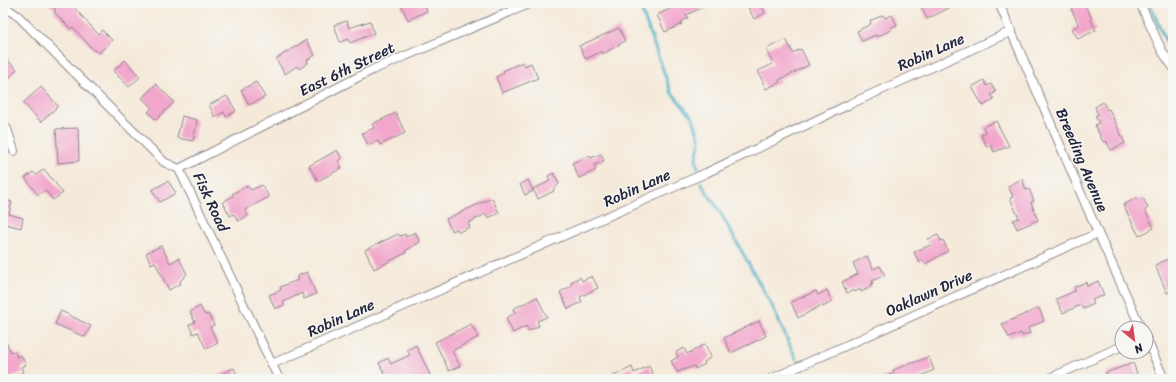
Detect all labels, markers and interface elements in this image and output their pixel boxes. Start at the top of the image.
street label: Robin Lane [893,25,969,78]
street label: East 6th Street [295,34,400,103]
street label: Breeding Avenue [1048,104,1116,216]
street label: Robin Lane [599,161,675,214]
street label: Fisk Road [186,168,237,237]
street label: Oaklawn Drive [881,262,977,324]
street label: Robin Lane [303,291,379,344]
north arrow [1114,320,1154,360]
text: N [1130,338,1147,359]

